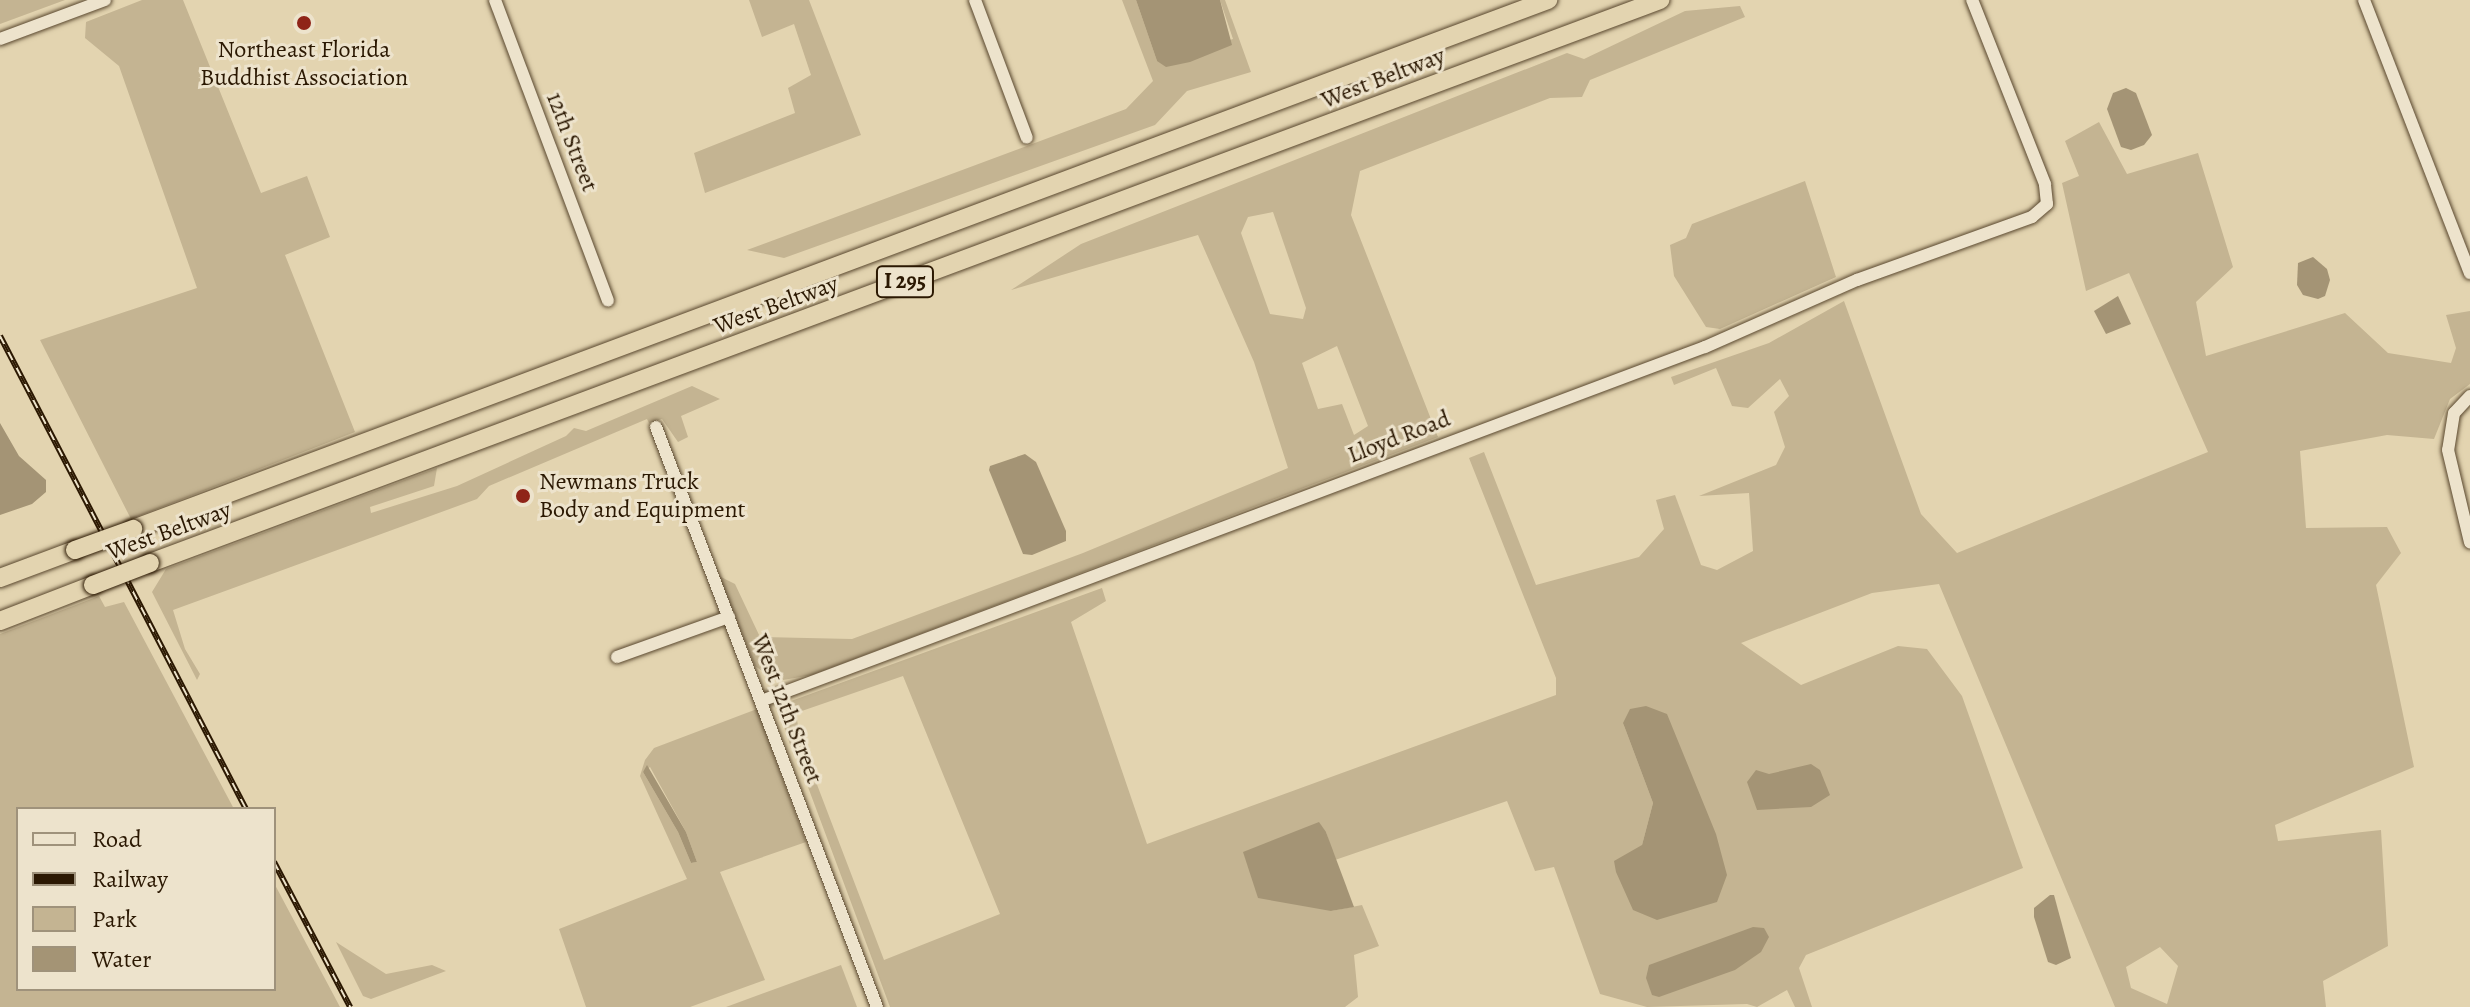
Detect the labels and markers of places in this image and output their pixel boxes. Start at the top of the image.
marker: Northeast Florida Buddhist Association [295,14,313,32]
place label: Northeast Florida Buddhist Association [200,36,408,92]
place label: Newmans Truck Body and Equipment [539,468,746,524]
marker: Newmans Truck Body and Equipment [514,487,532,505]

